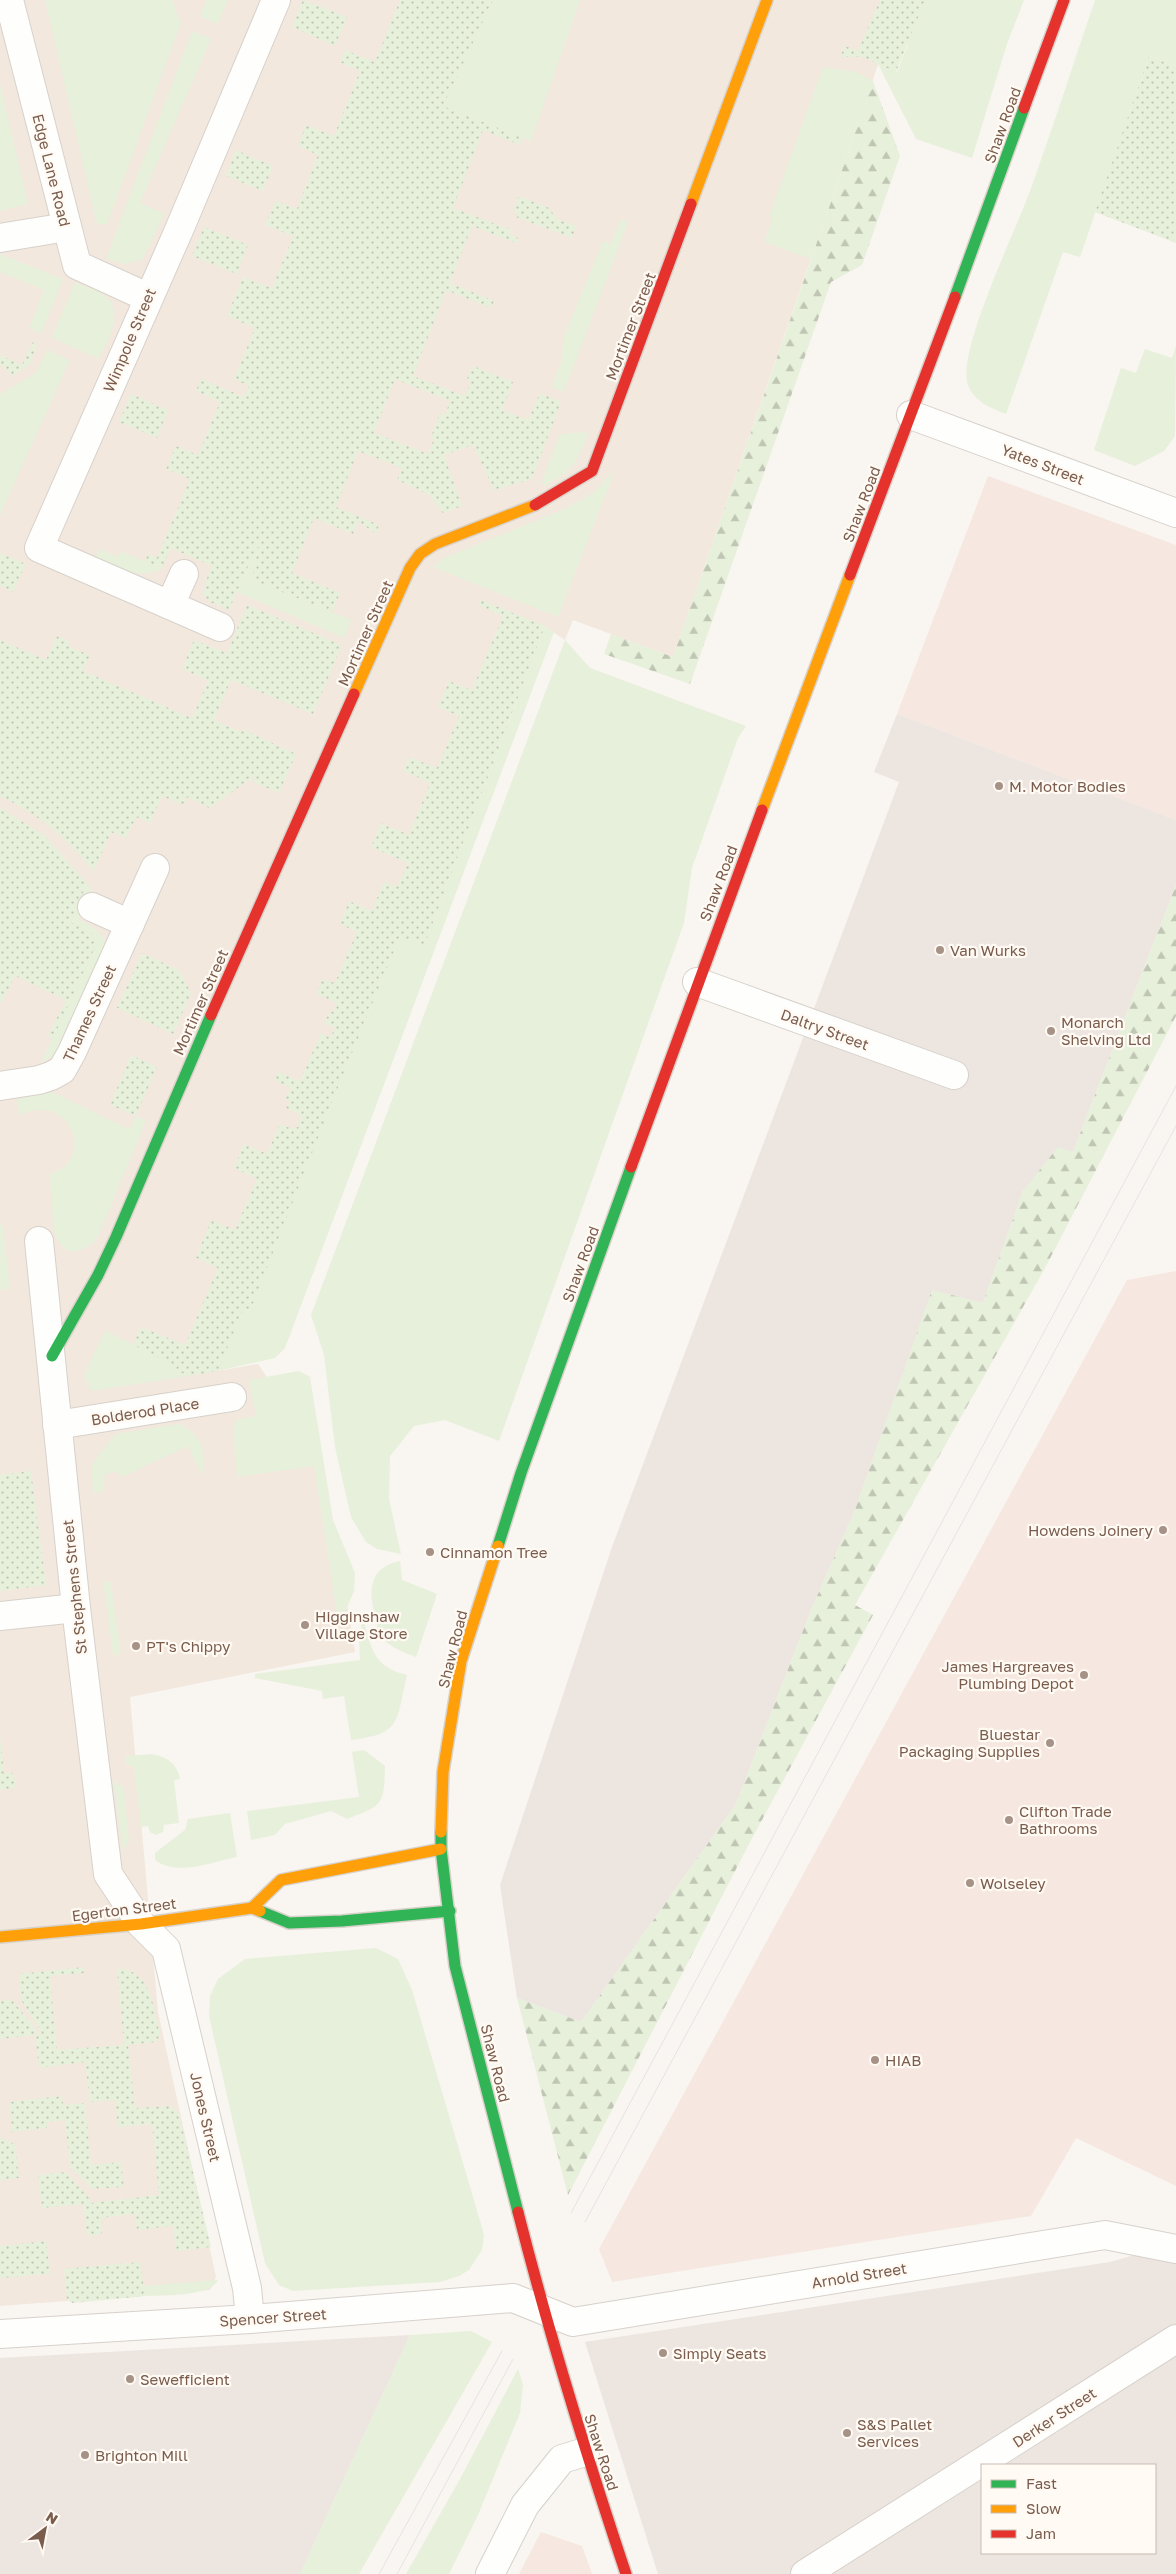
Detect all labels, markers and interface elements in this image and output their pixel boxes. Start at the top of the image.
street label: Shaw Road [980,84,1024,166]
street label: Edge Lane Road [29,112,75,228]
street label: Mortimer Street [601,270,659,382]
street label: Wimpole Street [99,285,159,395]
street label: Yates Street [999,440,1087,488]
street label: Shaw Road [838,464,884,544]
street label: Mortimer Street [334,577,396,689]
place label: M. Motor Bodies [1009,777,1126,795]
marker: M. Motor Bodies [993,780,1005,792]
street label: Shaw Road [695,843,741,923]
place label: Van Wurks [950,941,1026,959]
marker: Van Wurks [934,944,946,956]
street label: Mortimer Street [169,946,231,1058]
street label: Thames Street [59,962,119,1064]
street label: Daltry Street [779,1005,871,1053]
place label: Monarch Shelving Ltd [1061,1013,1151,1048]
marker: Monarch Shelving Ltd [1045,1025,1057,1037]
street label: Shaw Road [558,1223,602,1305]
street label: Bolderod Place [90,1394,201,1428]
street label: St Stephens Street [58,1519,90,1655]
place label: Howdens Joinery [1028,1521,1154,1539]
marker: Howdens Joinery [1157,1524,1169,1536]
place label: Cinnamon Tree [440,1543,548,1561]
marker: Cinnamon Tree [424,1546,436,1558]
place label: Higginshaw Village Store [315,1607,408,1642]
street label: Shaw Road [434,1608,470,1690]
marker: Higginshaw Village Store [299,1619,311,1631]
place label: PT's Chippy [146,1637,231,1655]
marker: PT's Chippy [130,1640,142,1652]
place label: James Hargreaves Plumbing Depot [941,1657,1074,1692]
marker: James Hargreaves Plumbing Depot [1078,1669,1090,1681]
place label: Bluestar Packaging Supplies [899,1725,1040,1760]
marker: Bluestar Packaging Supplies [1044,1737,1056,1749]
place label: Clifton Trade Bathrooms [1019,1802,1112,1837]
marker: Clifton Trade Bathrooms [1003,1814,1015,1826]
place label: Wolseley [980,1874,1046,1892]
marker: Wolseley [964,1877,976,1889]
street label: Egerton Street [71,1894,177,1924]
street label: Shaw Road [478,2022,514,2104]
place label: HIAB [885,2051,921,2069]
marker: HIAB [869,2054,881,2066]
street label: Jones Street [187,2070,225,2164]
street label: Arnold Street [810,2259,908,2291]
street label: Spencer Street [219,2304,327,2330]
place label: Simply Seats [673,2344,766,2362]
marker: Simply Seats [657,2347,669,2359]
place label: Sewefficient [140,2370,230,2388]
marker: Sewefficient [124,2373,136,2385]
street label: Derker Street [1009,2383,1099,2451]
street label: Shaw Road [581,2411,623,2493]
place label: S&S Pallet Services [857,2415,932,2450]
marker: S&S Pallet Services [841,2427,853,2439]
place label: Brighton Mill [95,2446,188,2464]
marker: Brighton Mill [79,2449,91,2461]
legend [981,2464,1156,2554]
text: Fast [1026,2474,1057,2492]
text: Slow [1026,2499,1061,2517]
north arrow [20,2504,70,2554]
text: N [43,2508,61,2528]
text: Jam [1026,2524,1056,2542]

